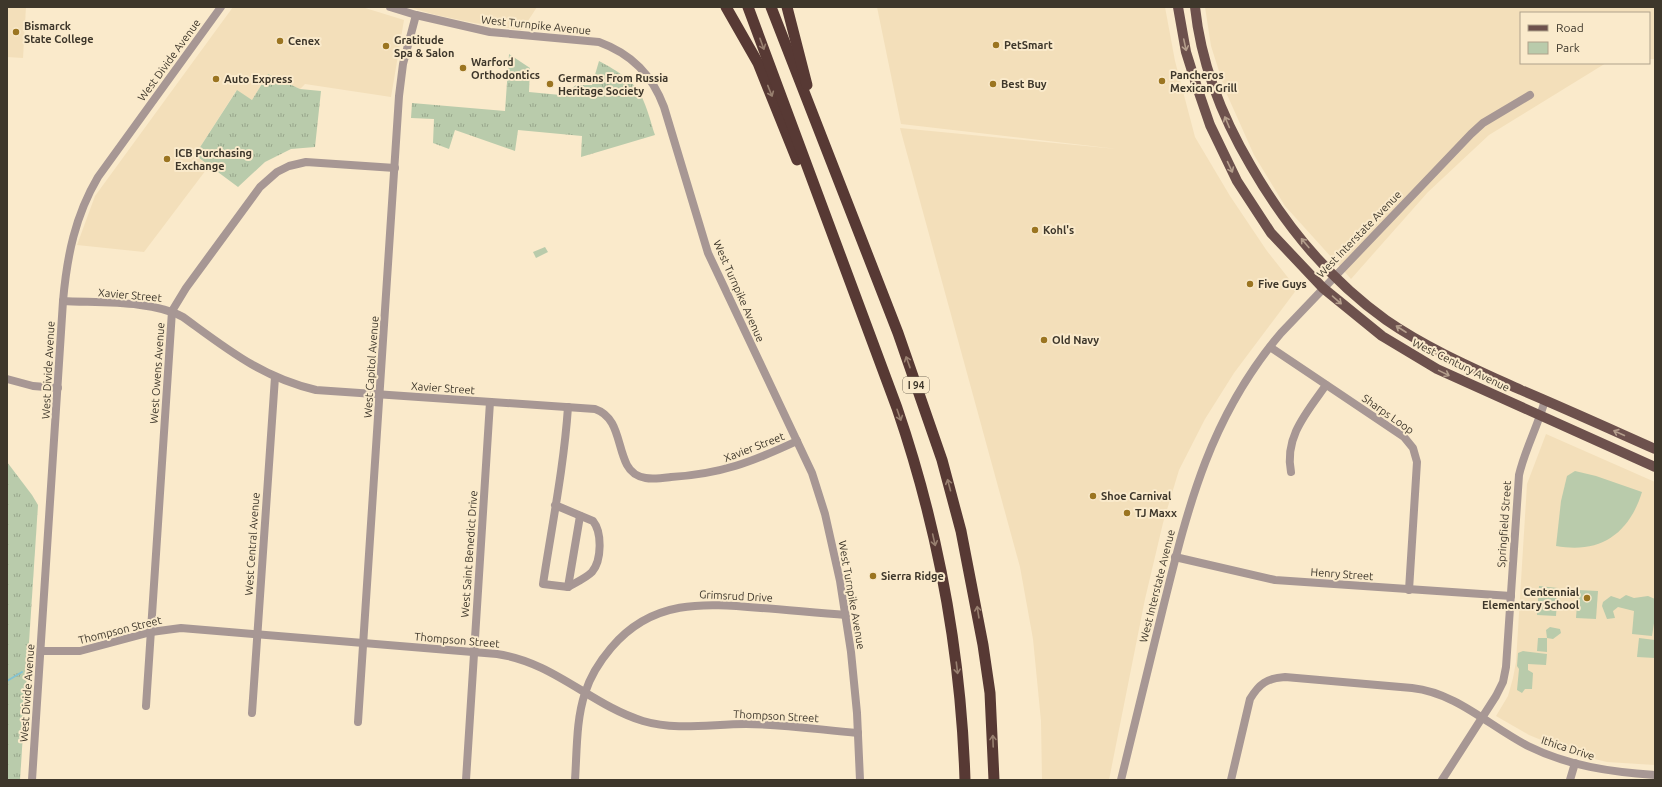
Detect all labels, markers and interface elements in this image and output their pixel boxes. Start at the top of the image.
legend [1520,12,1650,64]
street label: West Turnpike Avenue [480,13,592,37]
street label: West Divide Avenue [135,17,203,103]
place label: Bismarck State College [24,20,94,45]
text: Road [1556,21,1584,34]
marker: Bismarck State College [11,27,21,37]
place label: Gratitude Spa & Salon [394,34,454,59]
place label: Cenex [288,35,320,47]
marker: Cenex [275,36,285,46]
one-way arrow [759,37,766,50]
place label: PetSmart [1004,39,1053,51]
one-way arrow [1182,39,1190,52]
marker: PetSmart [991,40,1001,50]
marker: Gratitude Spa & Salon [381,41,391,51]
text: Park [1556,41,1580,54]
place label: Warford Orthodontics [471,56,540,81]
marker: Warford Orthodontics [458,63,468,73]
place label: Pancheros Mexican Grill [1170,69,1238,94]
place label: Germans From Russia Heritage Society [558,72,668,97]
place label: Auto Express [224,73,292,85]
marker: Auto Express [211,74,221,84]
marker: Pancheros Mexican Grill [1157,76,1167,86]
place label: Best Buy [1001,78,1047,90]
marker: Germans From Russia Heritage Society [545,79,555,89]
marker: Best Buy [988,79,998,89]
one-way arrow [767,84,774,96]
one-way arrow [1223,117,1230,129]
place label: ICB Purchasing Exchange [175,147,252,172]
marker: ICB Purchasing Exchange [162,154,172,164]
one-way arrow [1227,161,1234,173]
street label: West Interstate Avenue [1314,188,1404,280]
place label: Kohl's [1043,224,1074,236]
marker: Kohl's [1030,225,1040,235]
street label: West Turnpike Avenue [711,238,767,344]
one-way arrow [1300,238,1309,248]
place label: Five Guys [1258,278,1307,290]
marker: Five Guys [1245,279,1255,289]
street label: Xavier Street [98,286,163,304]
one-way arrow [1332,296,1342,305]
street label: West Capitol Avenue [361,315,381,419]
street label: West Divide Avenue [39,321,57,419]
street label: West Owens Avenue [147,322,167,424]
one-way arrow [1395,325,1407,333]
place label: Old Navy [1052,334,1099,346]
marker: Old Navy [1039,335,1049,345]
street label: West Century Avenue [1410,336,1512,394]
one-way arrow [904,356,911,369]
one-way arrow [1438,370,1450,377]
road number: I 94 [903,377,929,393]
street label: Xavier Street [411,380,476,396]
street label: Sharps Loop [1360,392,1416,436]
one-way arrow [896,409,904,421]
one-way arrow [1614,429,1626,436]
street label: Xavier Street [722,430,787,464]
one-way arrow [945,479,952,492]
street label: Springfield Street [1495,479,1513,568]
street label: West Saint Benedict Drive [459,490,479,618]
place label: Shoe Carnival [1101,490,1172,502]
marker: Shoe Carnival [1088,491,1098,501]
street label: West Central Avenue [242,492,262,596]
place label: TJ Maxx [1135,507,1177,519]
marker: TJ Maxx [1122,508,1132,518]
street label: West Interstate Avenue [1137,528,1177,644]
one-way arrow [931,533,939,546]
street label: West Turnpike Avenue [837,540,867,650]
street label: Henry Street [1310,566,1374,582]
place label: Sierra Ridge [881,570,944,582]
marker: Sierra Ridge [868,571,878,581]
place label: Centennial Elementary School [1482,586,1580,611]
street label: Grimsrud Drive [699,588,773,604]
marker: Centennial Elementary School [1582,593,1592,603]
one-way arrow [974,606,982,619]
street label: Thompson Street [77,614,164,646]
street label: Thompson Street [414,630,501,650]
street label: West Divide Avenue [18,644,36,742]
one-way arrow [953,661,960,674]
street label: Thompson Street [733,708,820,724]
street label: Ithica Drive [1540,734,1596,762]
one-way arrow [989,735,997,748]

